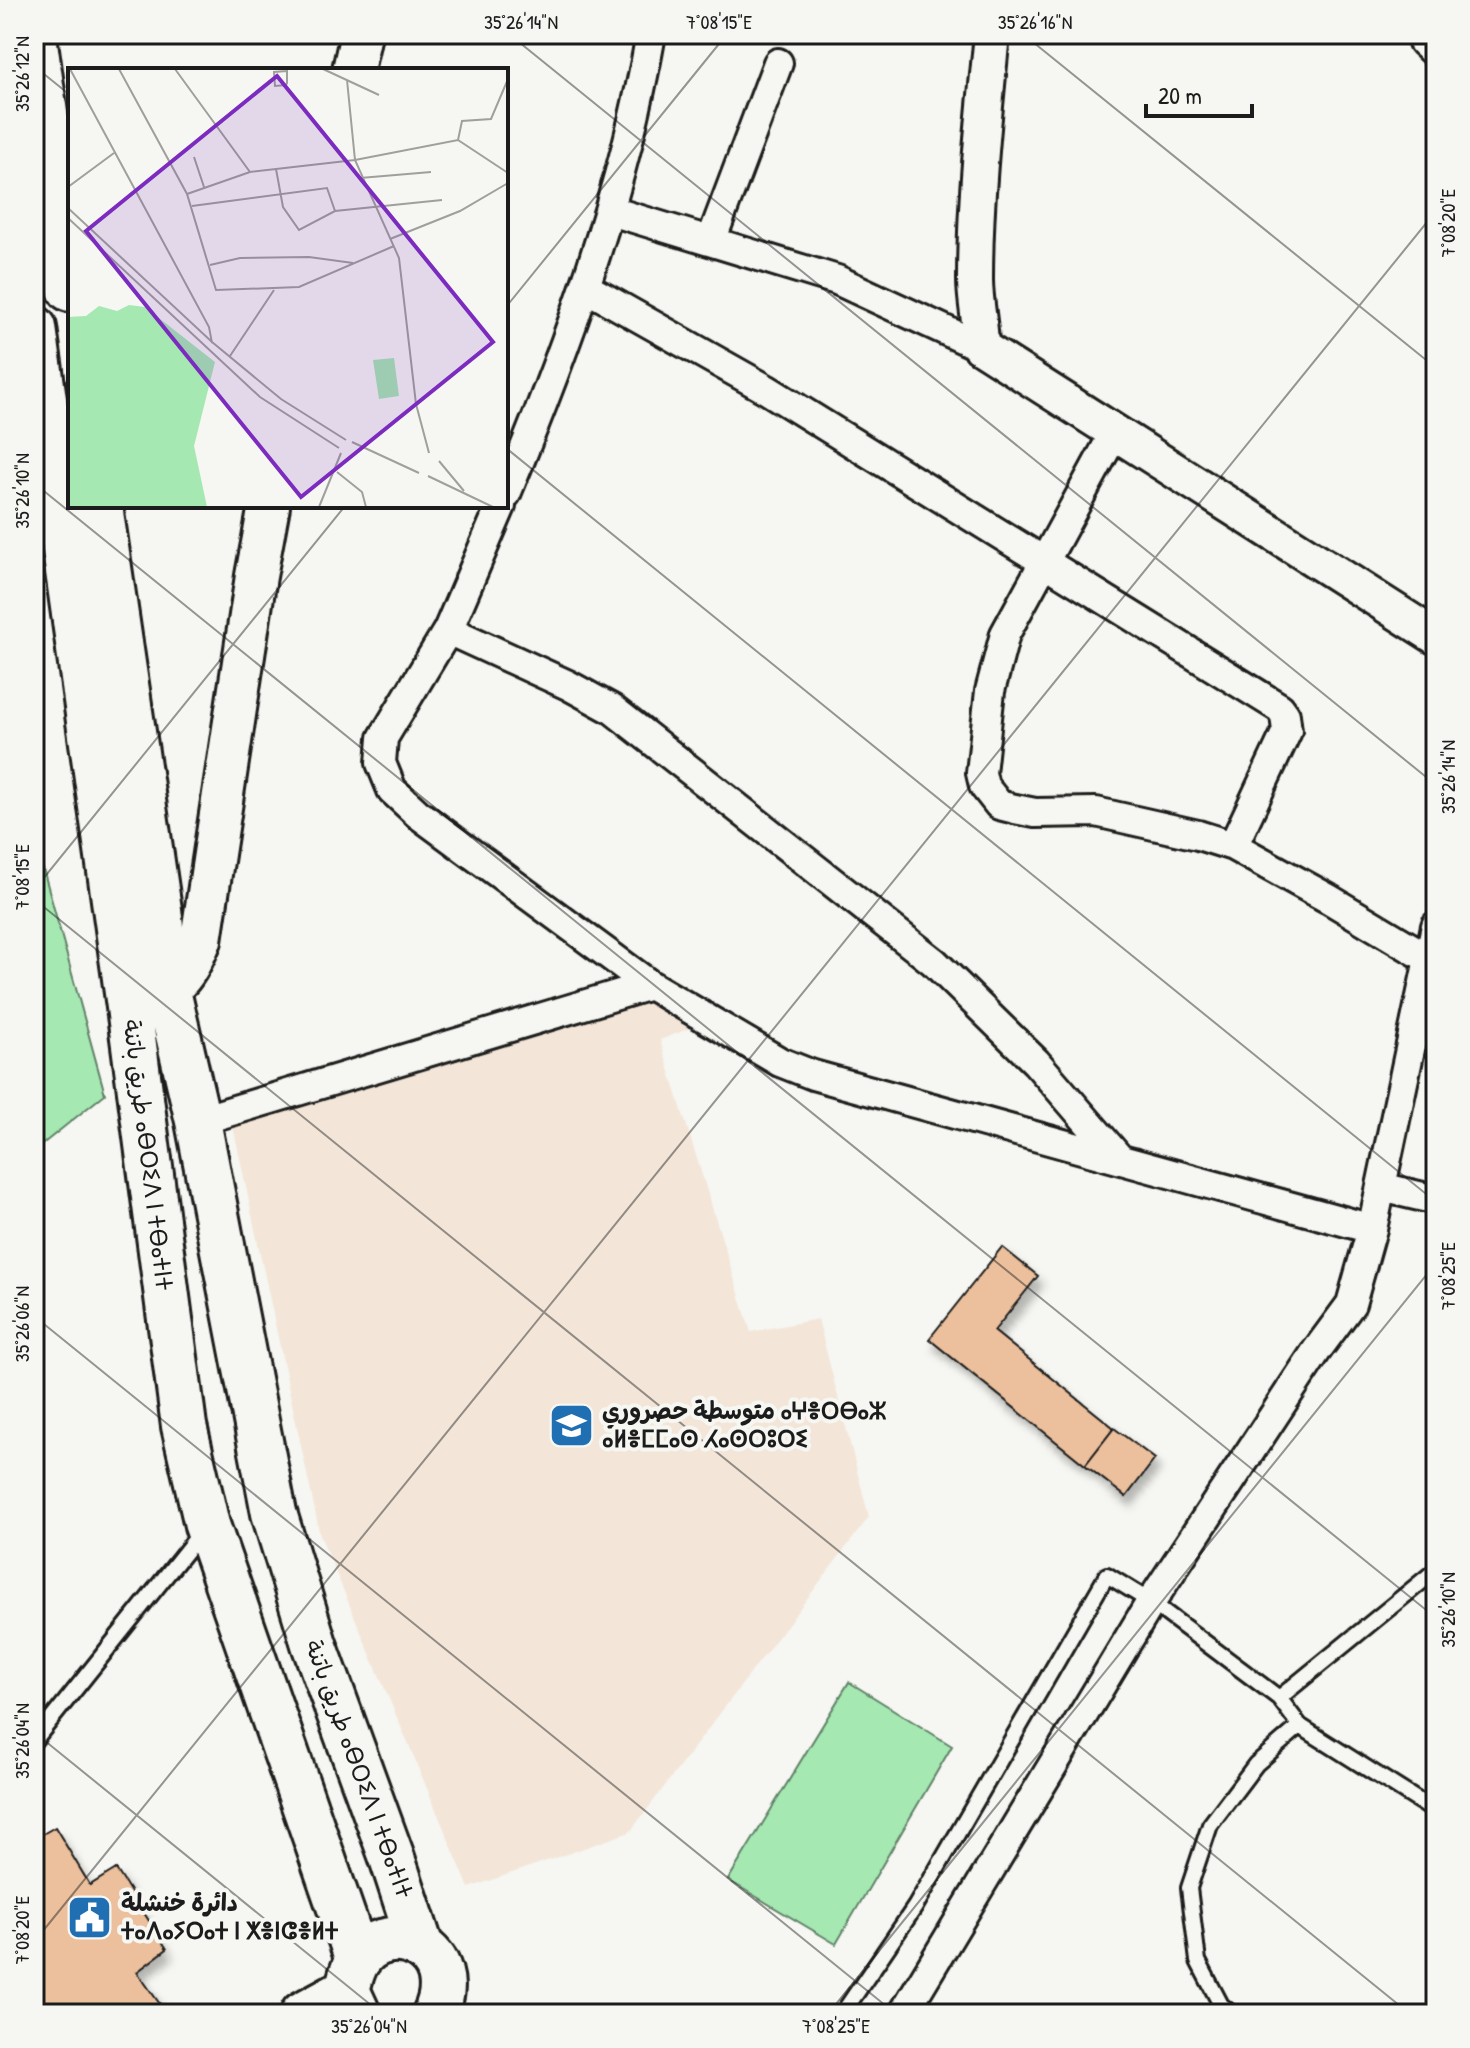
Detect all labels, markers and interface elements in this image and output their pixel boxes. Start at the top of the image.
text: 35°26'14"N [484,8,558,35]
text: 7°08'15"E [686,8,752,35]
text: 35°26'16"N [998,8,1072,35]
text: 35°26'12"N [8,36,35,112]
inset map [68,68,508,508]
scale bar [1146,68,1252,118]
text: 20 m [1158,79,1202,111]
text: 7°08'20"E [1434,189,1461,257]
text: 35°26'10"N [8,453,35,529]
text: 35°26'14"N [1434,740,1461,814]
text: 7°08'15"E [8,844,35,910]
street label: طريق باتنة ⴰⴱⵔⵉⴷ ⵏ ⵜⴱⴰⵜⵏⵜ [116,1017,182,1292]
text: 7°08'25"E [1434,1242,1461,1310]
text: 35°26'06"N [8,1286,35,1362]
place label: متوسطة حصروري ⴰⵖⴻⵔⴱⴰⵣ ⴰⵍⴻⵎⵎⴰⵙ ⵃⴰⵙⵔⵓⵔⵉ [602,1394,887,1454]
school or university icon: متوسطة حصروري ⴰⵖⴻⵔⴱⴰⵣ ⴰⵍⴻⵎⵎⴰⵙ ⵃⴰⵙⵔⵓⵔⵉ [547,1401,595,1449]
text: 35°26'10"N [1434,1572,1461,1648]
street label: طريق باتنة ⴰⴱⵔⵉⴷ ⵏ ⵜⴱⴰⵜⵏⵜ [298,1635,422,1902]
text: 35°26'04"N [8,1703,35,1779]
place label: دائرة خنشلة ⵜⴰⴷⴰⵢⵔⴰⵜ ⵏ ⵅⴻⵏⵛⴻⵍⵜ [121,1886,339,1946]
public building icon: دائرة خنشلة ⵜⴰⴷⴰⵢⵔⴰⵜ ⵏ ⵅⴻⵏⵛⴻⵍⵜ [66,1893,114,1941]
text: 7°08'20"E [8,1896,35,1964]
text: 35°26'04"N [331,2012,407,2039]
text: 7°08'25"E [802,2012,870,2039]

